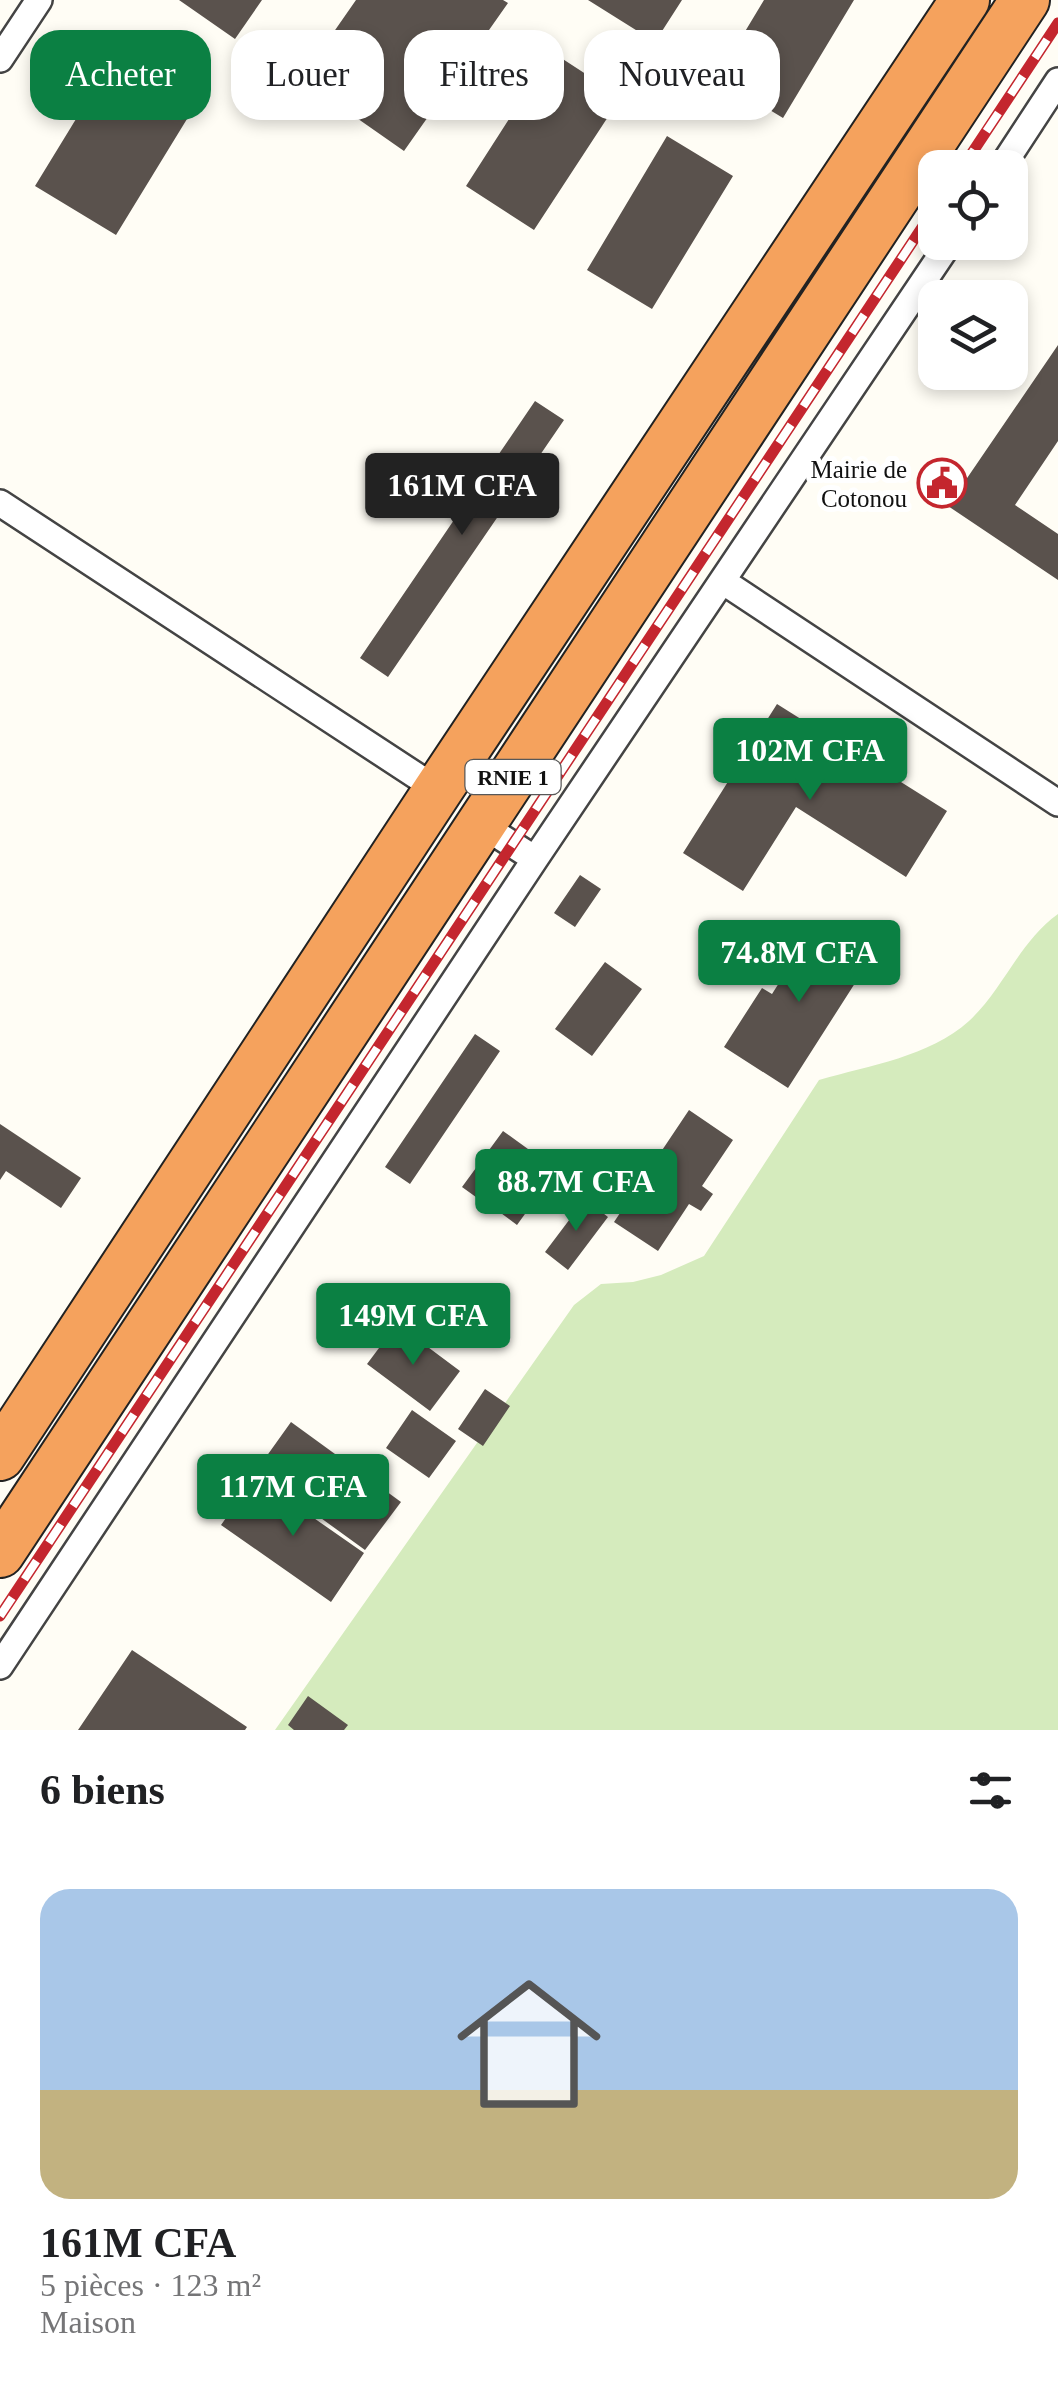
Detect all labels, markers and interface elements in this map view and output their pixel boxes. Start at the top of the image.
chip: Acheter [30,30,211,120]
chip: Louer [231,30,384,120]
chip: Filtres [404,30,564,120]
chip: Nouveau [584,30,780,120]
map controls [918,150,1028,390]
button: locate [918,150,1028,260]
button: layers [918,280,1028,390]
pin: 161M CFA [359,453,565,538]
place label: Mairie de Cotonou [811,456,907,512]
public building icon: Mairie de Cotonou [916,457,968,509]
text: 161M CFA [387,467,537,503]
pin: 102M CFA [707,718,913,803]
text: 102M CFA [735,732,885,768]
road number: RNIE 1 [466,760,560,794]
pin: 74.8M CFA [685,920,913,1005]
text: 74.8M CFA [720,934,878,970]
pin: 88.7M CFA [462,1149,690,1234]
text: 88.7M CFA [497,1163,655,1199]
pin: 149M CFA [310,1283,516,1368]
text: 149M CFA [338,1297,488,1333]
pin: 117M CFA [190,1454,396,1539]
text: 117M CFA [219,1468,367,1504]
icon: filters [963,1763,1018,1818]
text: 6 biens [40,1767,165,1813]
icon: home [439,1954,619,2134]
text: 161M CFA [40,2220,236,2266]
text: 5 pièces · 123 m² [40,2267,261,2303]
text: Maison [40,2304,136,2340]

